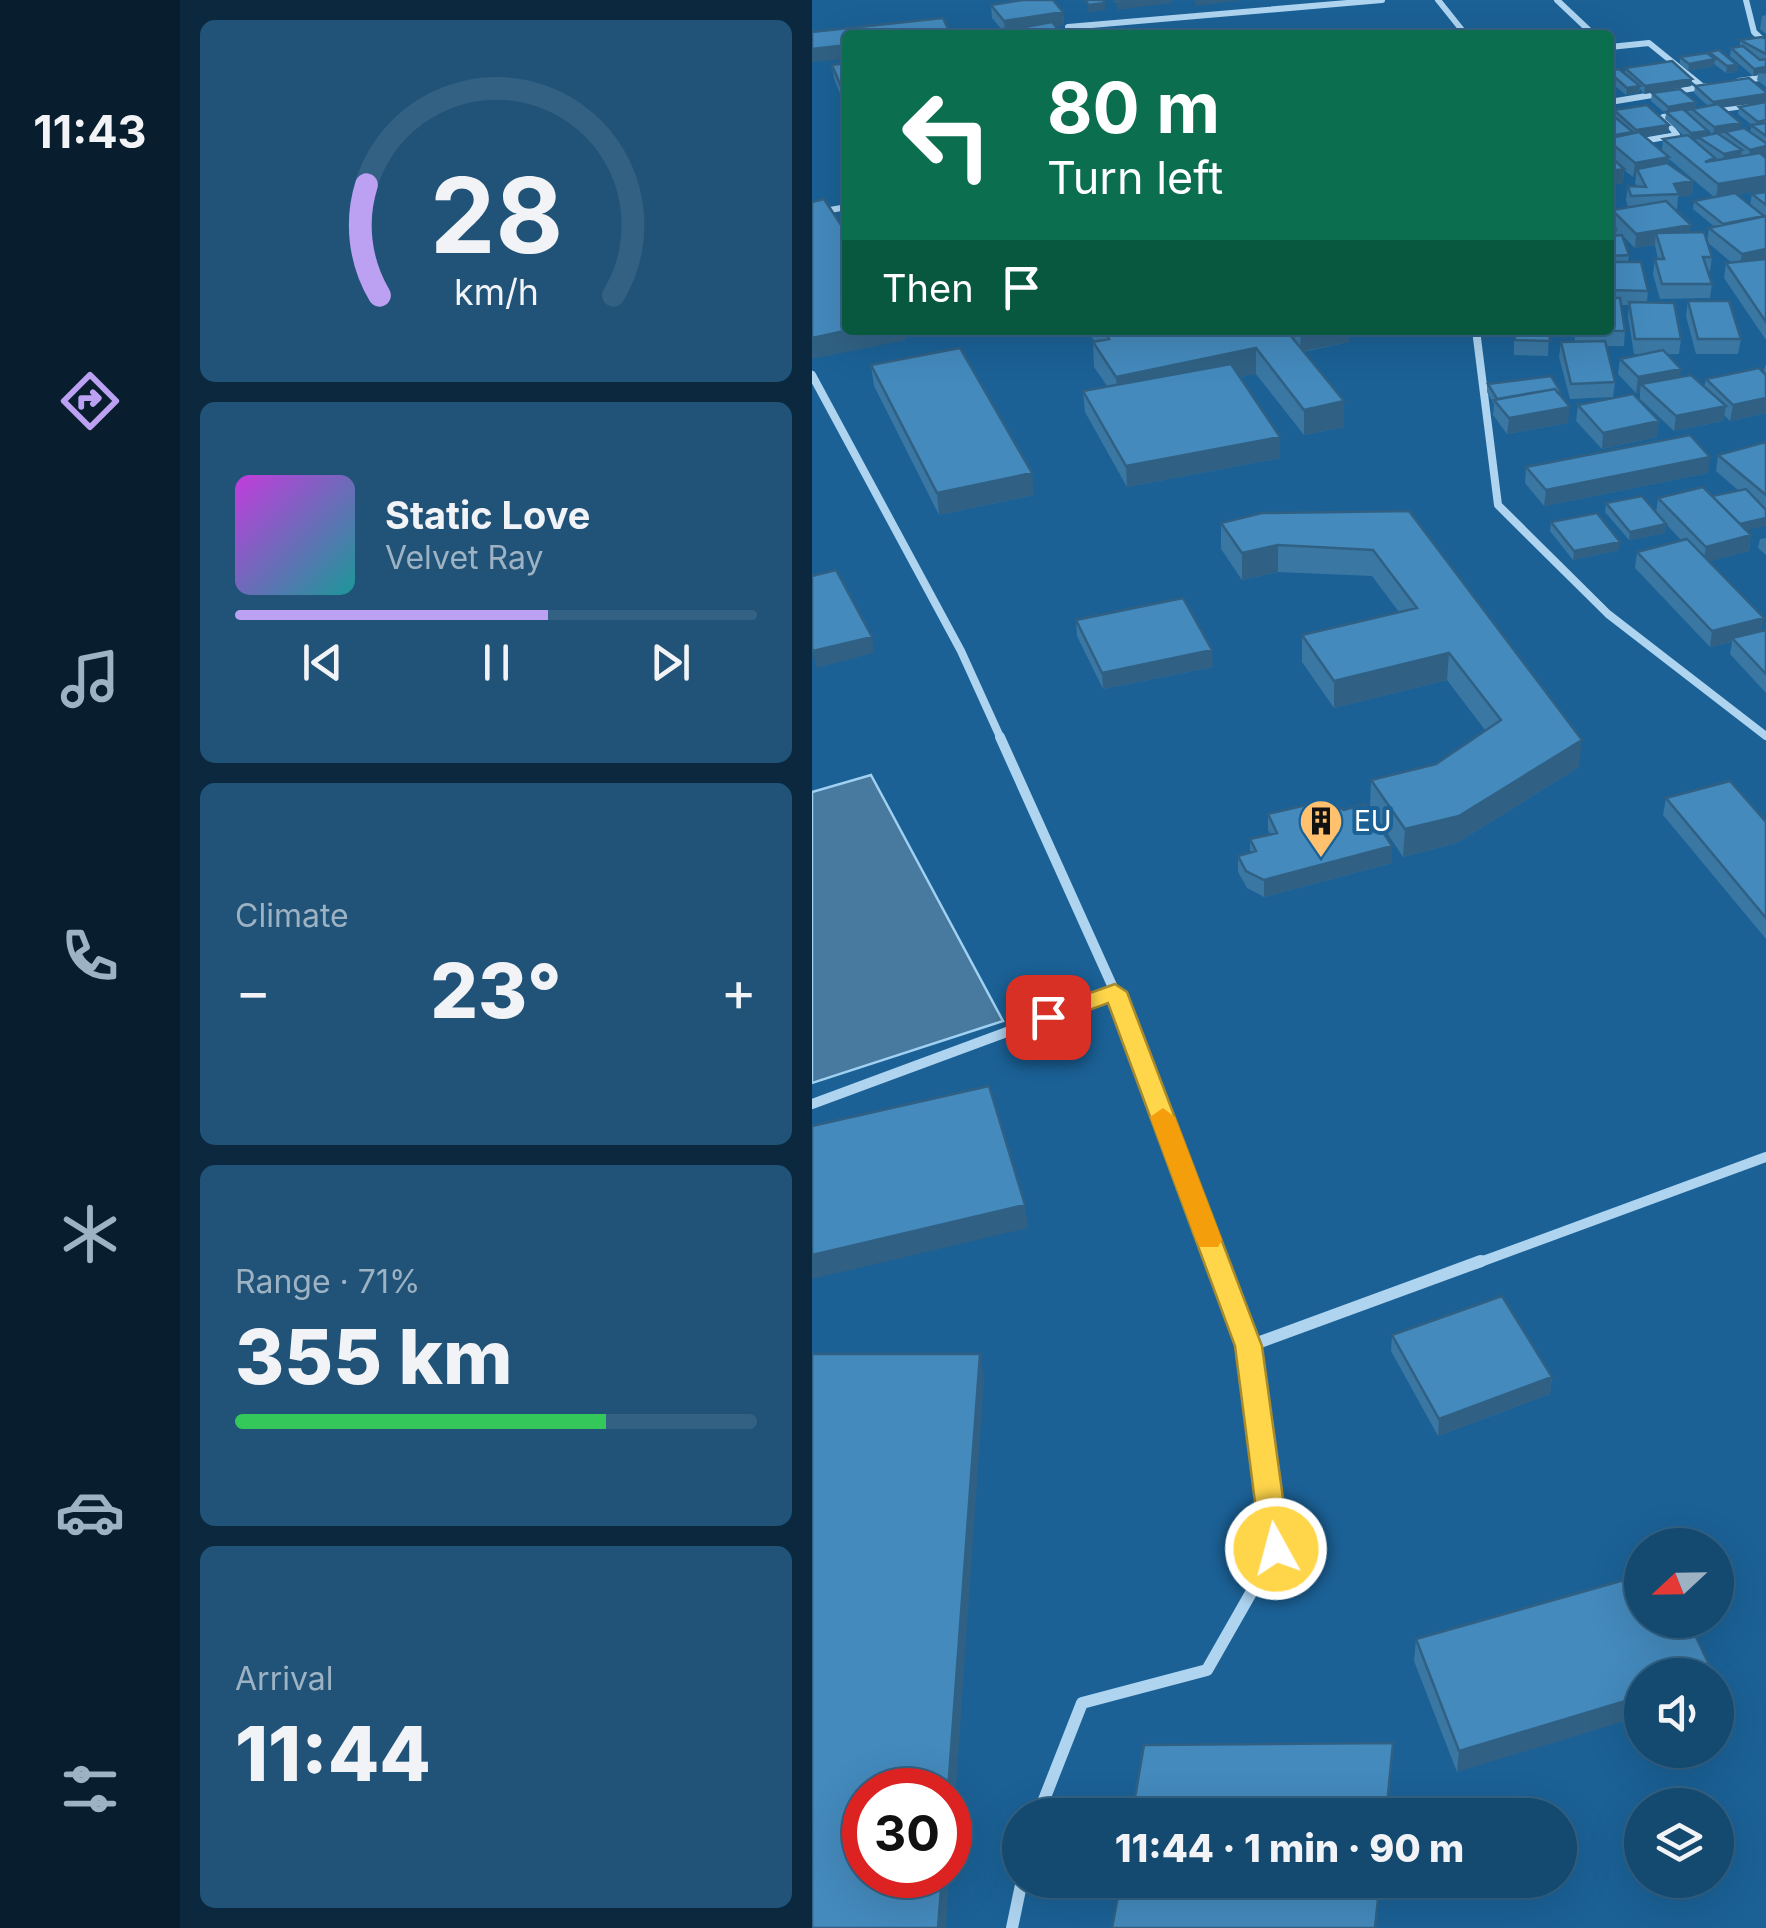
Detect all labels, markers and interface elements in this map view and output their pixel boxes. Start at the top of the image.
text: 80 m [1047,65,1220,150]
icon: left [882,70,1012,200]
text: 11:43 [33,104,147,159]
text: Turn left [1047,150,1223,205]
text: 28 [429,152,563,278]
icon: arrive [994,260,1049,315]
text: Then [882,265,974,311]
text: km/h [454,270,538,314]
icon: directions [55,366,125,436]
text: Static Love [385,492,590,538]
text: Velvet Ray [385,538,543,577]
icon: previous [295,635,350,690]
icon: pause [469,635,524,690]
icon: next [643,635,698,690]
icon: music [55,644,125,714]
building icon: EU [1298,798,1344,859]
place label: EU [1354,804,1392,838]
text: Climate [235,896,349,935]
icon: phone [55,921,125,991]
text: 23° [430,945,562,1036]
text: − [235,958,271,1024]
text: + [721,958,757,1024]
pin [1006,975,1091,1060]
icon: arrive [1021,990,1076,1045]
icon: climate [55,1199,125,1269]
text: Range · 71% [235,1262,420,1301]
text: 355 km [235,1311,512,1402]
icon: car [55,1477,125,1547]
position arrow [1224,1497,1328,1601]
north arrow [1624,1528,1734,1638]
map controls [1624,1528,1734,1898]
button: sound [1624,1658,1734,1768]
text: Arrival [235,1659,333,1698]
text: 11:44 [235,1708,431,1799]
icon: filters [55,1754,125,1824]
speed limit sign: 30 [842,1768,972,1898]
button: layers [1624,1788,1734,1898]
text: 11:44 · 1 min · 90 m [1115,1825,1464,1871]

